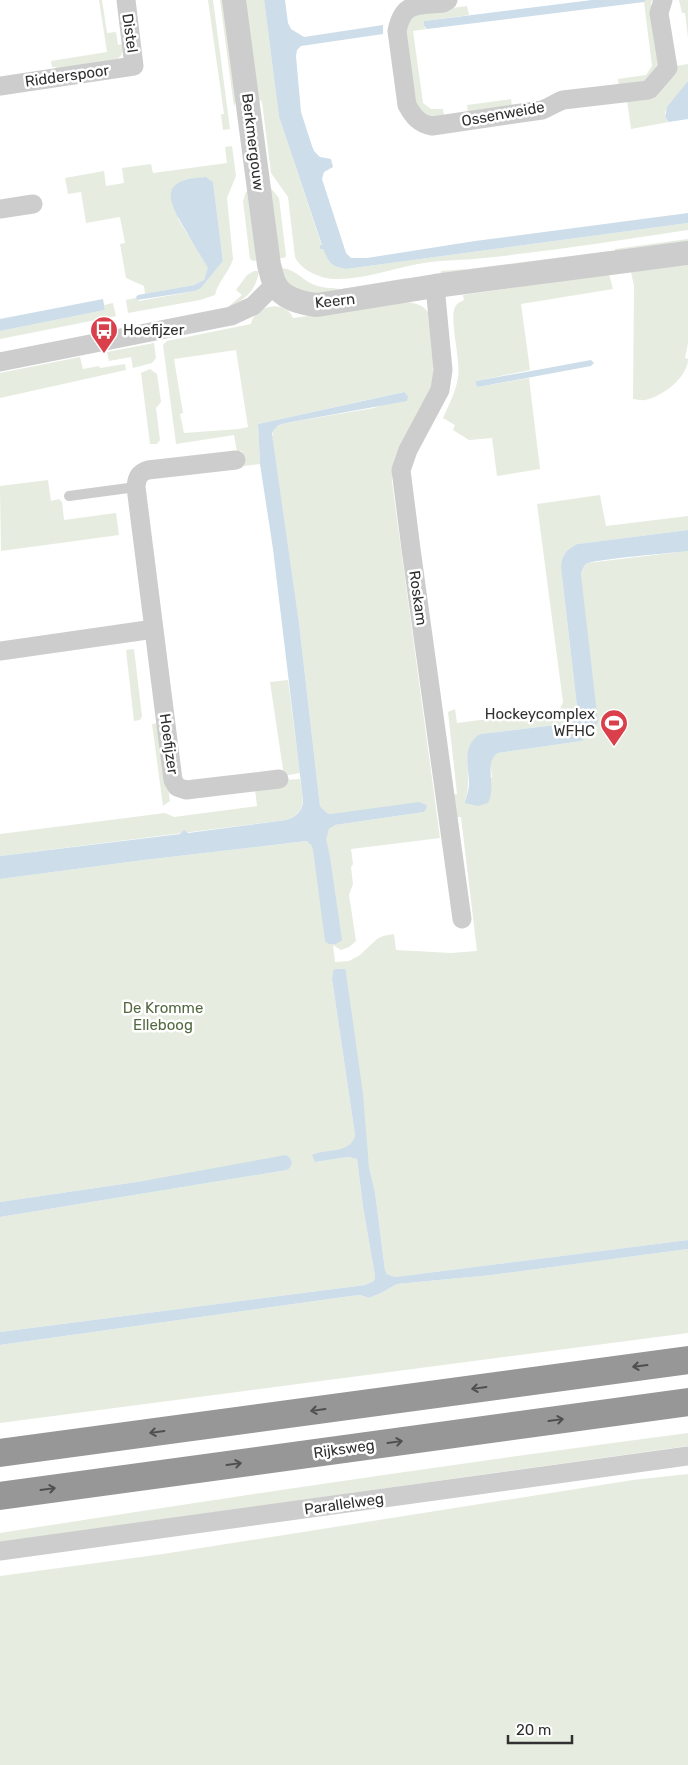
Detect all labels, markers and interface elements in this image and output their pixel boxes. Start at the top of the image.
street label: Distel [118,12,142,54]
street label: Ridderspoor [24,61,111,91]
street label: Berkmergouw [238,92,268,192]
street label: Ossenweide [460,98,546,130]
street label: Keern [314,290,356,312]
bus stop icon: Hoefijzer [89,315,119,354]
place label: Hoefijzer [123,321,185,339]
street label: Roskam [405,569,431,627]
place label: Hockeycomplex WFHC [485,705,595,740]
sports icon: Hockeycomplex WFHC [599,708,629,747]
street label: Hoefijzer [156,712,182,776]
park label: De Kromme Elleboog [123,999,203,1034]
one-way arrow [632,1362,648,1372]
one-way arrow [471,1383,487,1393]
one-way arrow [310,1405,326,1415]
one-way arrow [548,1415,564,1425]
one-way arrow [149,1427,165,1437]
street label: Rijksweg [312,1436,376,1462]
one-way arrow [387,1437,403,1447]
one-way arrow [226,1459,242,1469]
one-way arrow [40,1484,56,1494]
street label: Parallelweg [303,1490,385,1518]
scale bar [508,1712,572,1744]
text: 20 m [516,1721,551,1739]

